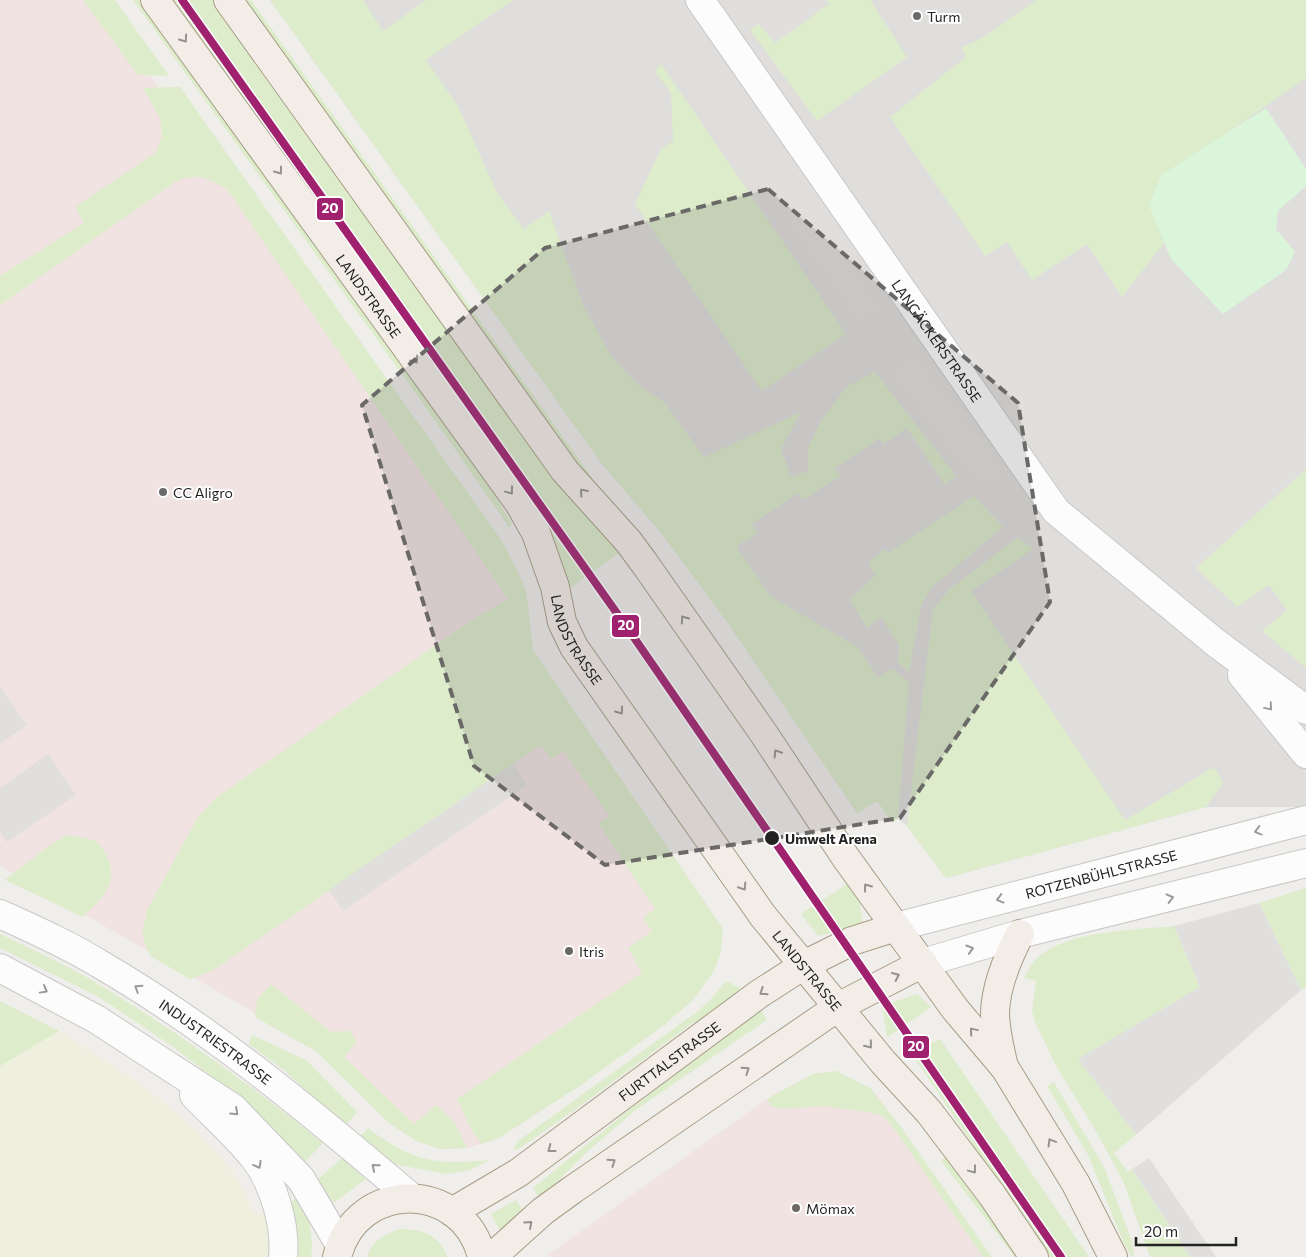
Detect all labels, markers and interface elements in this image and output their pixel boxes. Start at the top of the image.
place label: Turm [927,8,960,25]
marker: Turm [911,10,923,22]
one-way arrow [178,33,187,43]
one-way arrow [273,165,282,175]
line badge: 20 [316,197,344,221]
text: 20 [321,199,339,216]
street label: LANDSTRASSE [333,250,405,341]
street label: LANGÄCKERSTRASSE [889,276,986,405]
one-way arrow [409,354,418,363]
place label: CC Aligro [173,484,233,501]
one-way arrow [505,485,513,494]
marker: CC Aligro [157,486,169,498]
one-way arrow [580,489,589,498]
street label: LANDSTRASSE [548,593,606,688]
line badge: 20 [611,614,640,638]
text: 20 [617,616,635,633]
one-way arrow [681,616,690,625]
one-way arrow [1263,702,1272,711]
one-way arrow [614,705,623,715]
one-way arrow [773,749,783,758]
one-way arrow [1255,825,1263,835]
marker: Umwelt Arena [763,829,781,847]
place label: Umwelt Arena [785,830,877,847]
street label: ROTZENBÜHLSTRASSE [1023,846,1179,901]
one-way arrow [737,882,746,891]
one-way arrow [865,884,873,893]
one-way arrow [995,893,1004,904]
one-way arrow [1165,894,1173,904]
street label: LANDSTRASSE [769,926,846,1014]
place label: Itris [579,943,604,960]
one-way arrow [965,944,973,954]
marker: Itris [563,945,575,957]
one-way arrow [891,972,900,982]
one-way arrow [38,984,47,994]
one-way arrow [135,985,144,995]
one-way arrow [759,986,769,995]
street label: INDUSTRIESTRASSE [156,995,275,1088]
street label: FURTTALSTRASSE [615,1017,723,1104]
one-way arrow [971,1028,979,1037]
line badge: 20 [902,1035,930,1059]
text: 20 [907,1037,925,1054]
one-way arrow [864,1039,872,1048]
one-way arrow [740,1067,750,1076]
one-way arrow [230,1106,239,1115]
one-way arrow [1047,1139,1057,1148]
one-way arrow [548,1143,557,1151]
one-way arrow [252,1159,262,1168]
one-way arrow [606,1159,616,1168]
one-way arrow [372,1164,381,1172]
one-way arrow [967,1164,975,1173]
place label: Mömax [806,1200,855,1217]
marker: Mömax [790,1202,802,1214]
scale bar [1136,1214,1236,1246]
one-way arrow [523,1221,532,1230]
text: 20 m [1144,1222,1178,1240]

